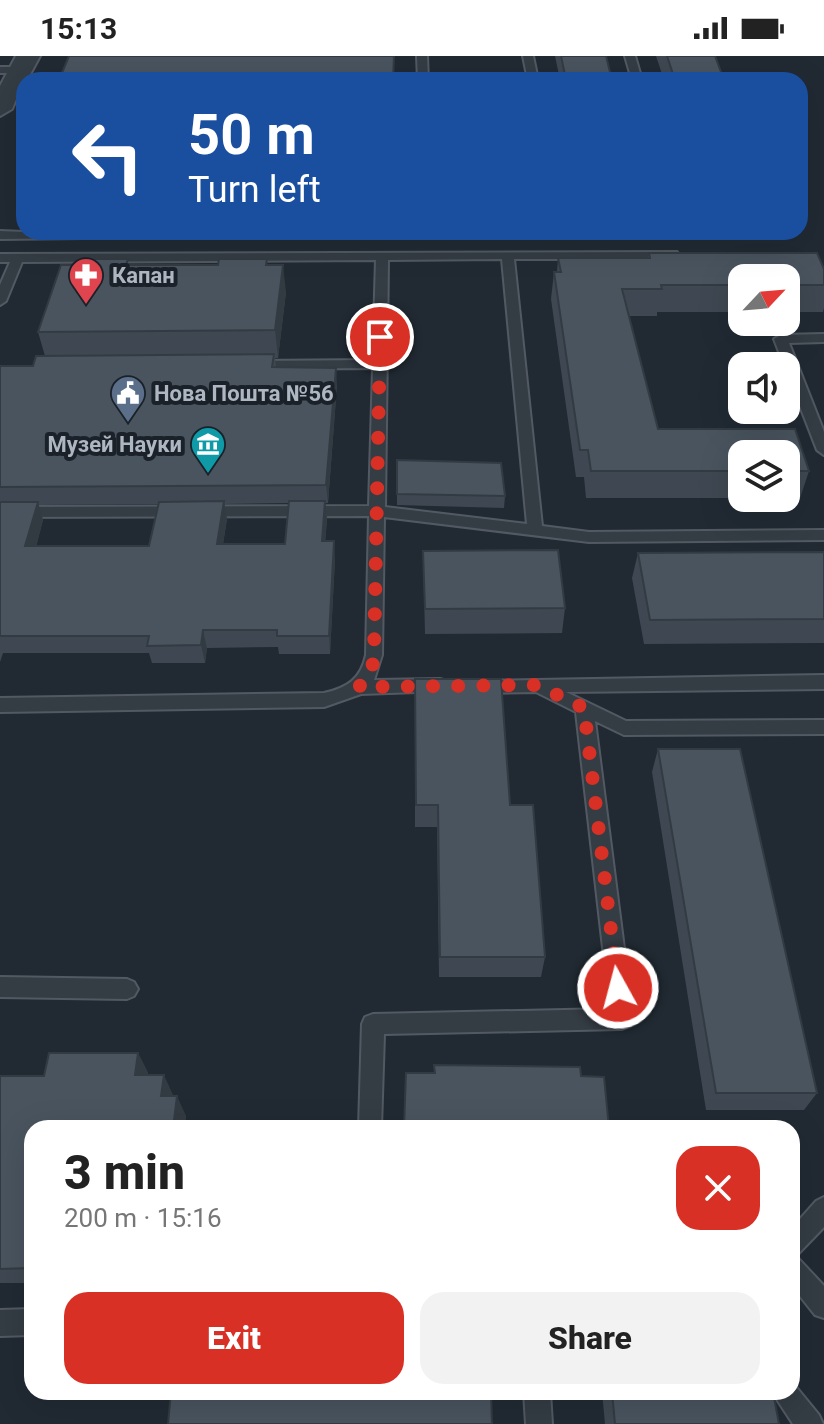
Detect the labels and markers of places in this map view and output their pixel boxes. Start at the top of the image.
pharmacy icon: Капан [67,256,105,306]
place label: Капан [112,263,175,288]
pin [346,303,414,371]
public building icon: Нова Пошта №56 [109,374,147,424]
place label: Нова Пошта №56 [154,381,334,406]
museum icon: Музей Науки [189,425,227,475]
place label: Музей Науки [47,432,182,457]

